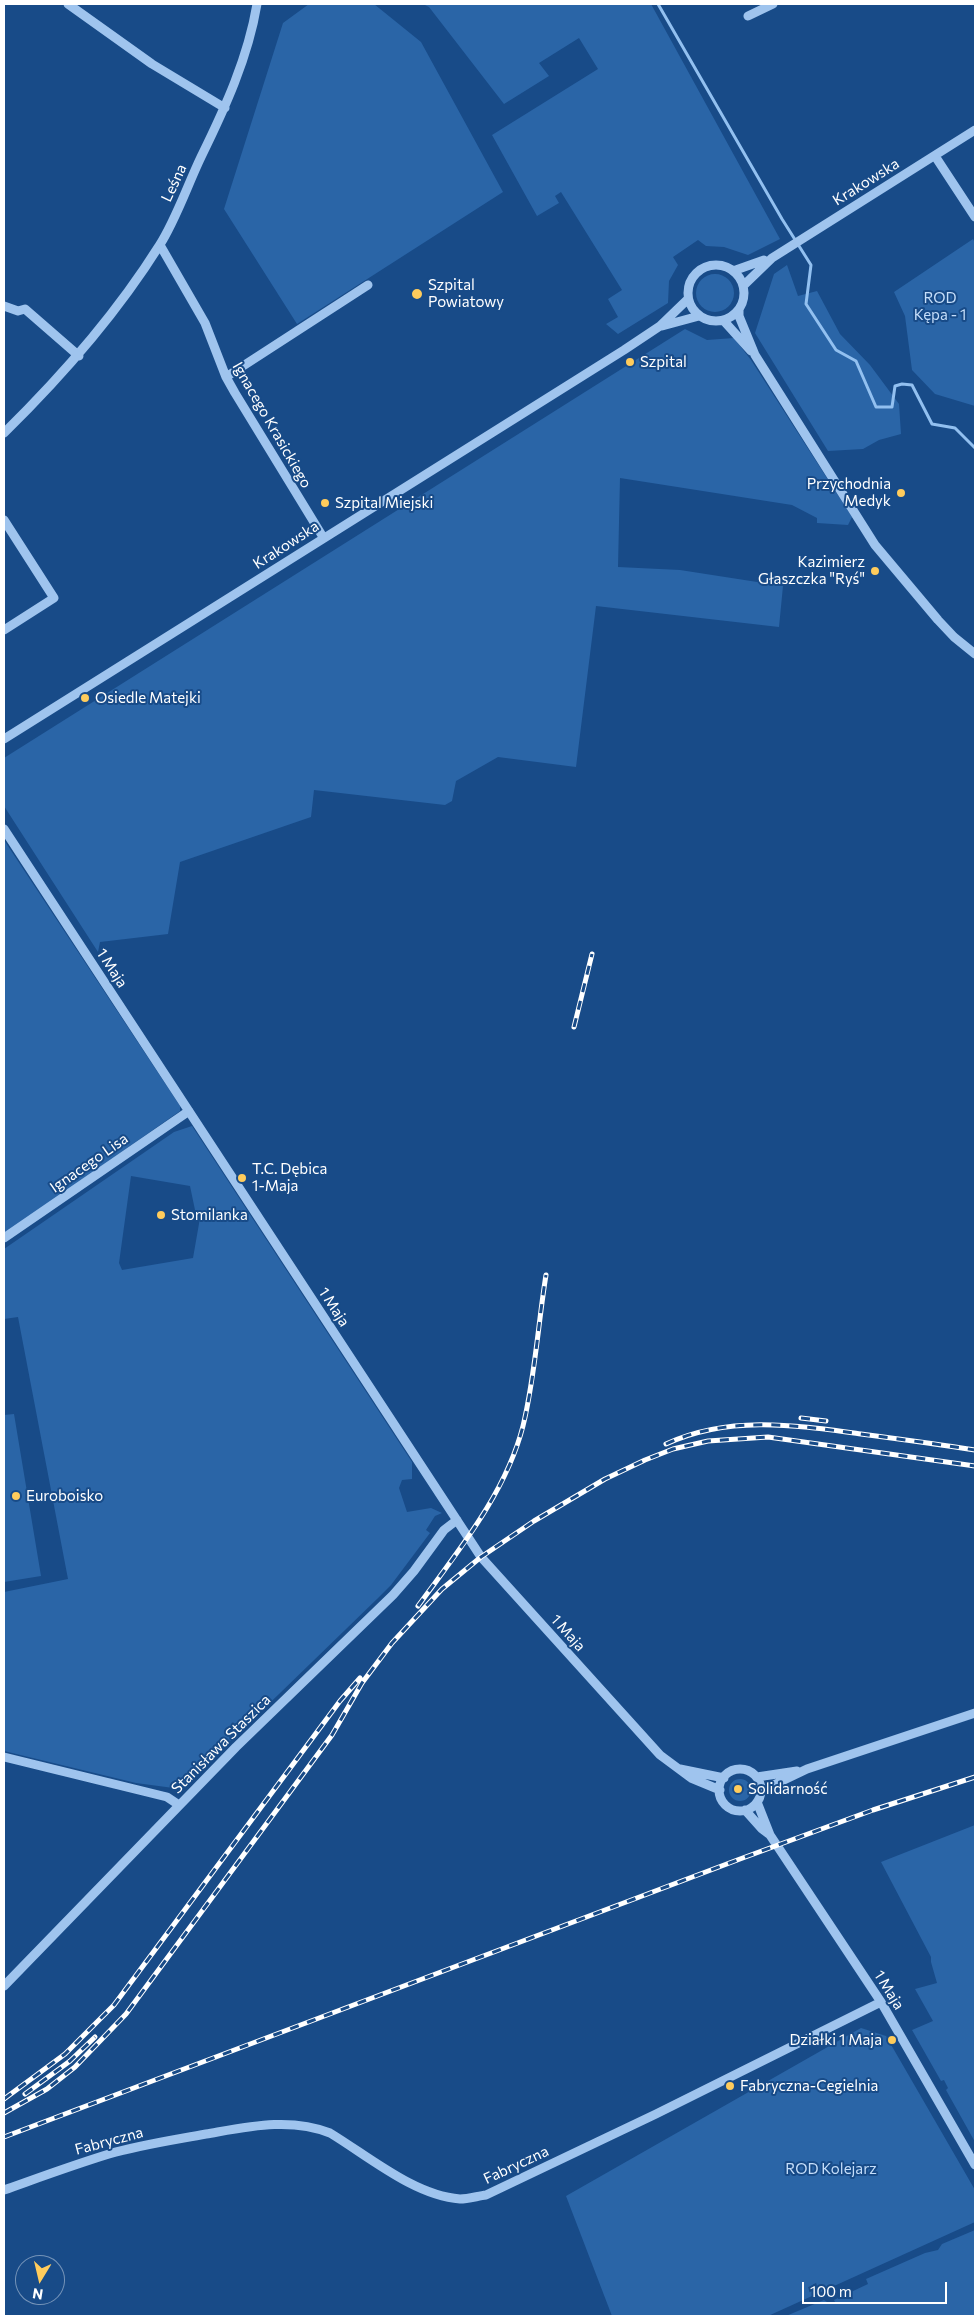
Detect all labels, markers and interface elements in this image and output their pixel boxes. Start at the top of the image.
street label: Krakowska [829,154,903,210]
street label: Leśna [157,161,191,205]
place label: Szpital Powiatowy [428,276,504,311]
marker: Szpital Powiatowy [410,287,424,301]
park label: ROD Kępa - 1 [914,289,966,324]
place label: Szpital [640,353,687,371]
marker: Szpital [624,356,636,368]
street label: Ignacego Krasickiego [229,359,315,491]
place label: Przychodnia Medyk [807,475,891,510]
marker: Przychodnia Medyk [895,487,907,499]
place label: Szpital Miejski [335,494,433,512]
marker: Szpital Miejski [319,497,331,509]
street label: Krakowska [250,517,322,573]
place label: Kazimierz Głaszczka "Ryś" [758,553,865,588]
marker: Kazimierz Głaszczka "Ryś" [869,565,881,577]
place label: Osiedle Matejki [95,689,201,707]
marker: Osiedle Matejki [79,692,91,704]
street label: 1 Maja [93,945,131,991]
street label: Ignacego Lisa [47,1130,131,1196]
place label: T.C. Dębica 1-Maja [252,1160,327,1195]
marker: T.C. Dębica 1-Maja [236,1172,248,1184]
place label: Stomilanka [171,1206,248,1224]
marker: Stomilanka [155,1209,167,1221]
street label: 1 Maja [315,1284,353,1330]
place label: Euroboisko [26,1487,103,1505]
marker: Euroboisko [10,1490,22,1502]
street label: 1 Maja [547,1611,589,1655]
street label: Stanisława Staszica [168,1691,274,1797]
place label: Solidarność [748,1780,828,1798]
marker: Solidarność [732,1783,744,1795]
street label: 1 Maja [870,1967,908,2013]
place label: Działki 1 Maja [789,2031,882,2049]
marker: Działki 1 Maja [886,2034,898,2046]
place label: Fabryczna-Cegielnia [740,2077,878,2095]
marker: Fabryczna-Cegielnia [724,2080,736,2092]
street label: Fabryczna [73,2123,145,2159]
street label: Fabryczna [481,2142,551,2188]
park label: ROD Kolejarz [785,2160,877,2178]
north arrow [15,2255,65,2305]
scale bar [804,2272,949,2304]
text: 100 m [810,2282,852,2300]
text: N [31,2285,44,2304]

